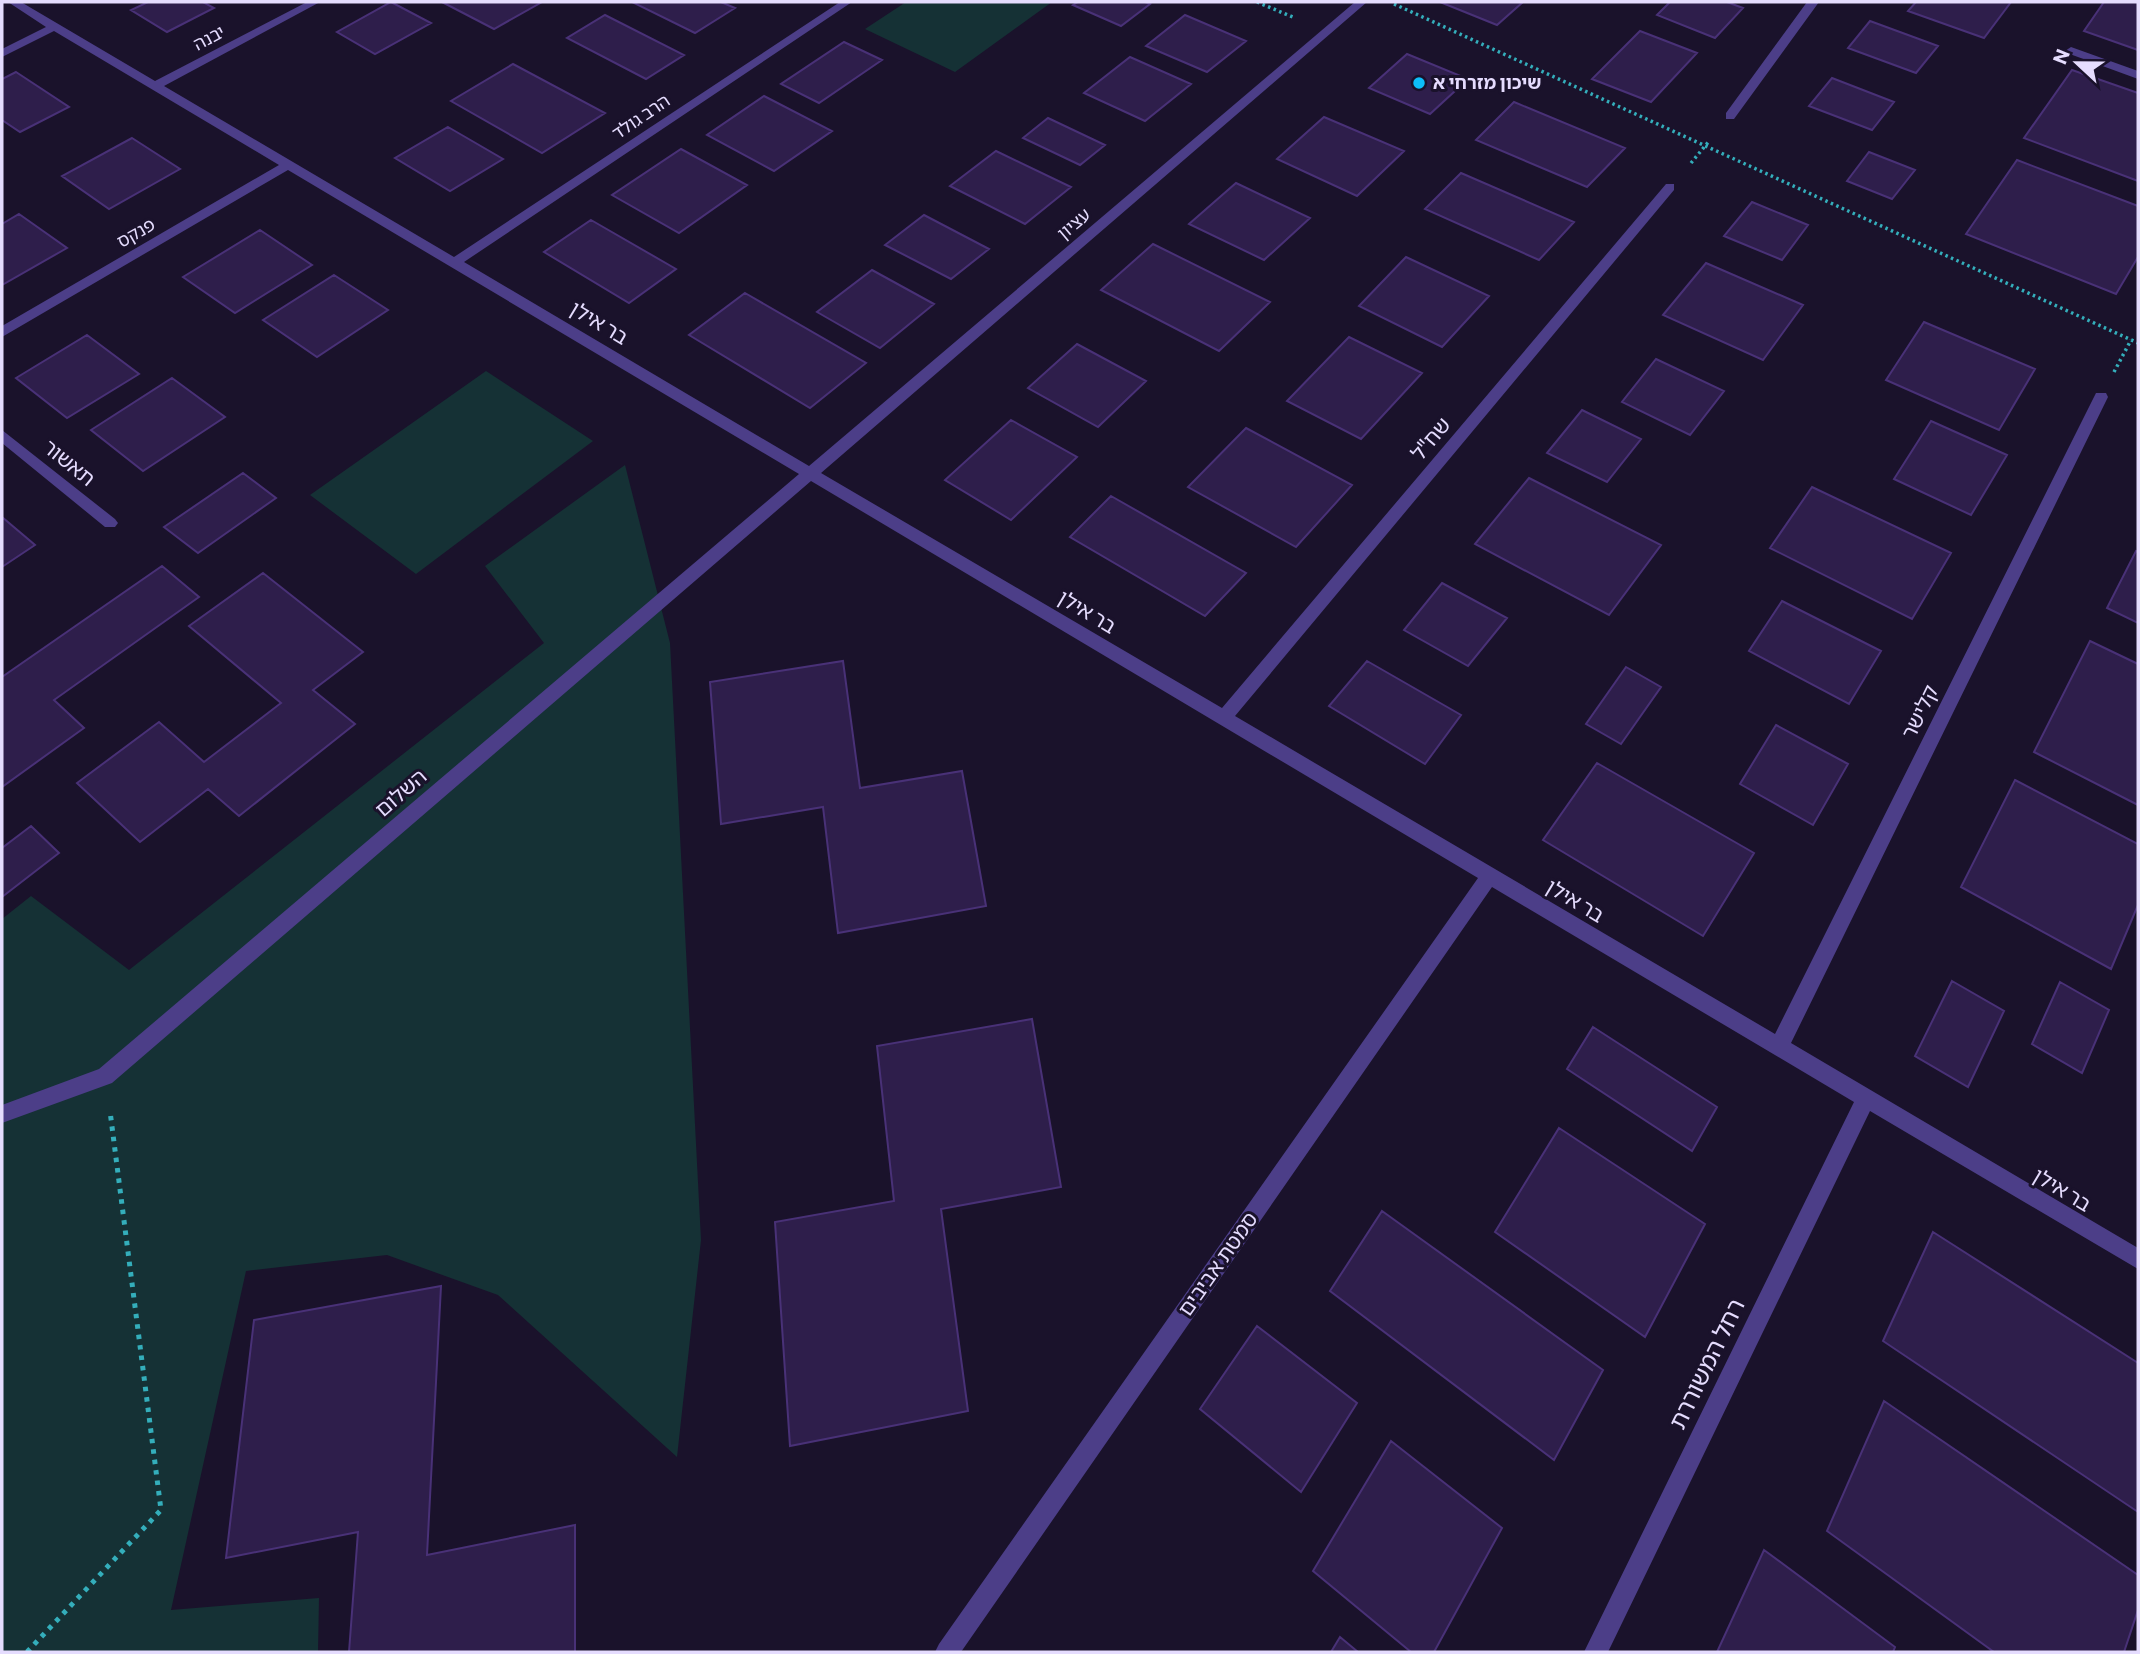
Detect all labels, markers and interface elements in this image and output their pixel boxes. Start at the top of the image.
street label: יבנה [189,20,228,54]
north arrow [2042,28,2112,98]
text: N [2047,46,2074,67]
place label: שיכון מזרחי א [1433,71,1541,93]
marker: שיכון מזרחי א [1411,75,1427,91]
street label: הרב גולד [607,89,674,143]
street label: עציון [1052,203,1095,244]
street label: פנקס [112,212,159,252]
street label: בר אילן [566,295,633,349]
street label: שח"ל [1405,412,1455,464]
street label: תאשור [39,433,101,490]
street label: בר אילן [1054,584,1121,638]
street label: קלישר [1895,680,1942,742]
street label: השלום [369,763,431,821]
street label: בר אילן [1542,873,1609,927]
street label: בר אילן [2029,1162,2096,1216]
street label: סמטת אביבים [1172,1206,1262,1320]
street label: רחל המשוררת [1662,1293,1750,1433]

